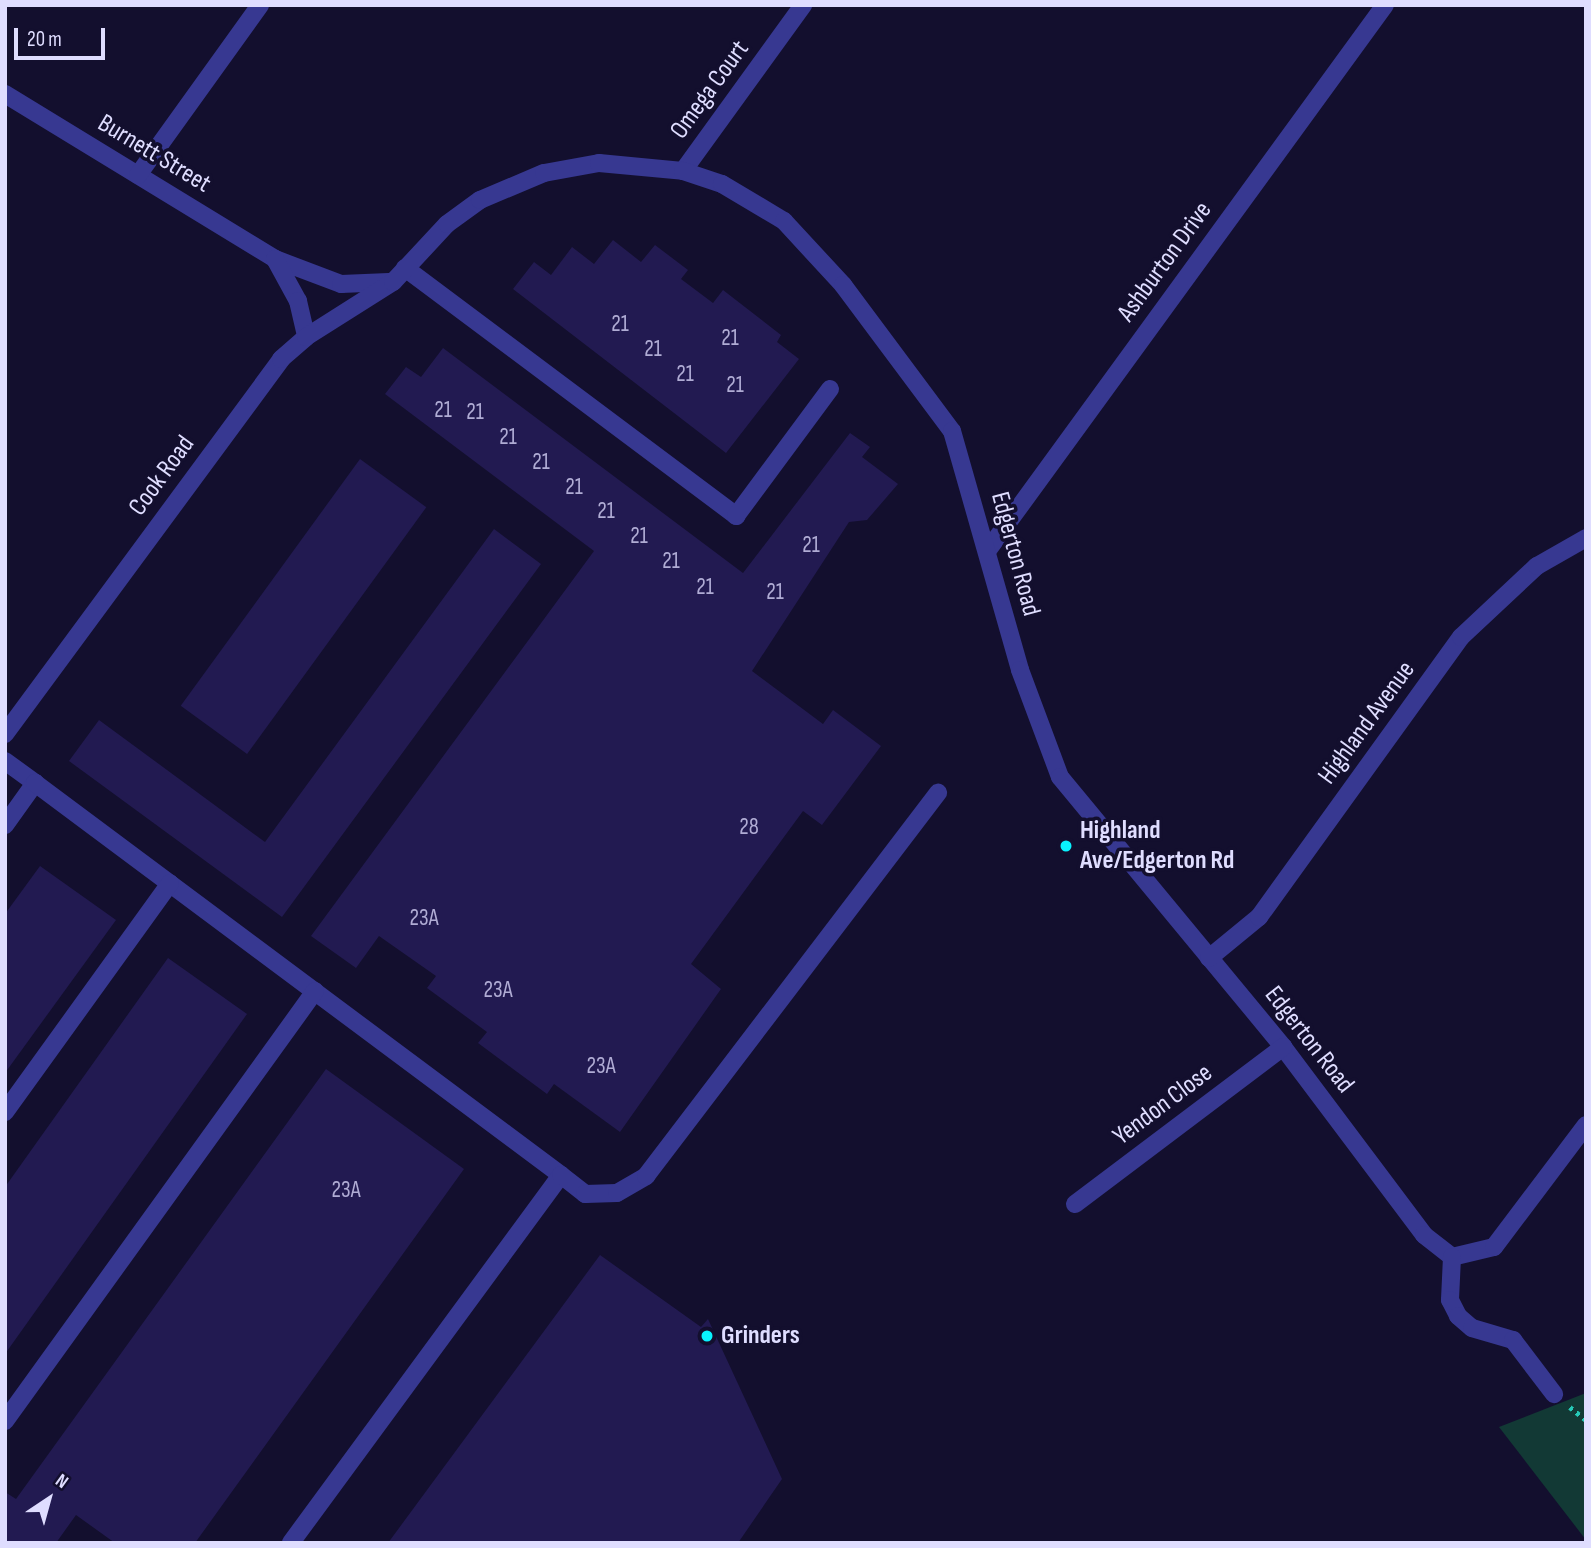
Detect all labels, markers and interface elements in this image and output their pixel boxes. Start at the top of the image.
scale bar [18,14,108,58]
text: 20 m [27,27,62,52]
street label: Omega Court [664,35,756,145]
street label: Burnett Street [92,108,216,200]
street label: Ashburton Drive [1111,196,1219,328]
house number: 21 [611,310,629,338]
house number: 21 [721,324,739,352]
house number: 21 [644,335,662,363]
house number: 21 [676,360,694,388]
house number: 21 [726,371,744,399]
house number: 21 [434,396,452,424]
house number: 21 [466,398,484,426]
house number: 21 [499,423,517,451]
street label: Cook Road [123,430,201,522]
house number: 21 [532,448,550,476]
house number: 21 [565,473,583,501]
street label: Edgerton Road [983,489,1047,619]
house number: 21 [597,497,615,525]
house number: 21 [630,522,648,550]
house number: 21 [802,531,820,559]
house number: 21 [662,547,680,575]
house number: 21 [696,573,714,601]
house number: 21 [766,578,784,606]
street label: Highland Avenue [1312,656,1422,790]
house number: 28 [739,813,759,841]
place label: Highland Ave/Edgerton Rd [1080,815,1234,876]
marker: Highland Ave/Edgerton Rd [1058,838,1074,854]
house number: 23A [409,904,439,932]
house number: 23A [483,976,513,1004]
street label: Edgerton Road [1258,980,1360,1100]
house number: 23A [586,1052,616,1080]
street label: Yendon Close [1107,1058,1219,1152]
house number: 23A [331,1176,361,1204]
place label: Grinders [721,1320,800,1352]
marker: Grinders [699,1328,715,1344]
north arrow [14,1464,84,1534]
text: N [51,1469,73,1494]

